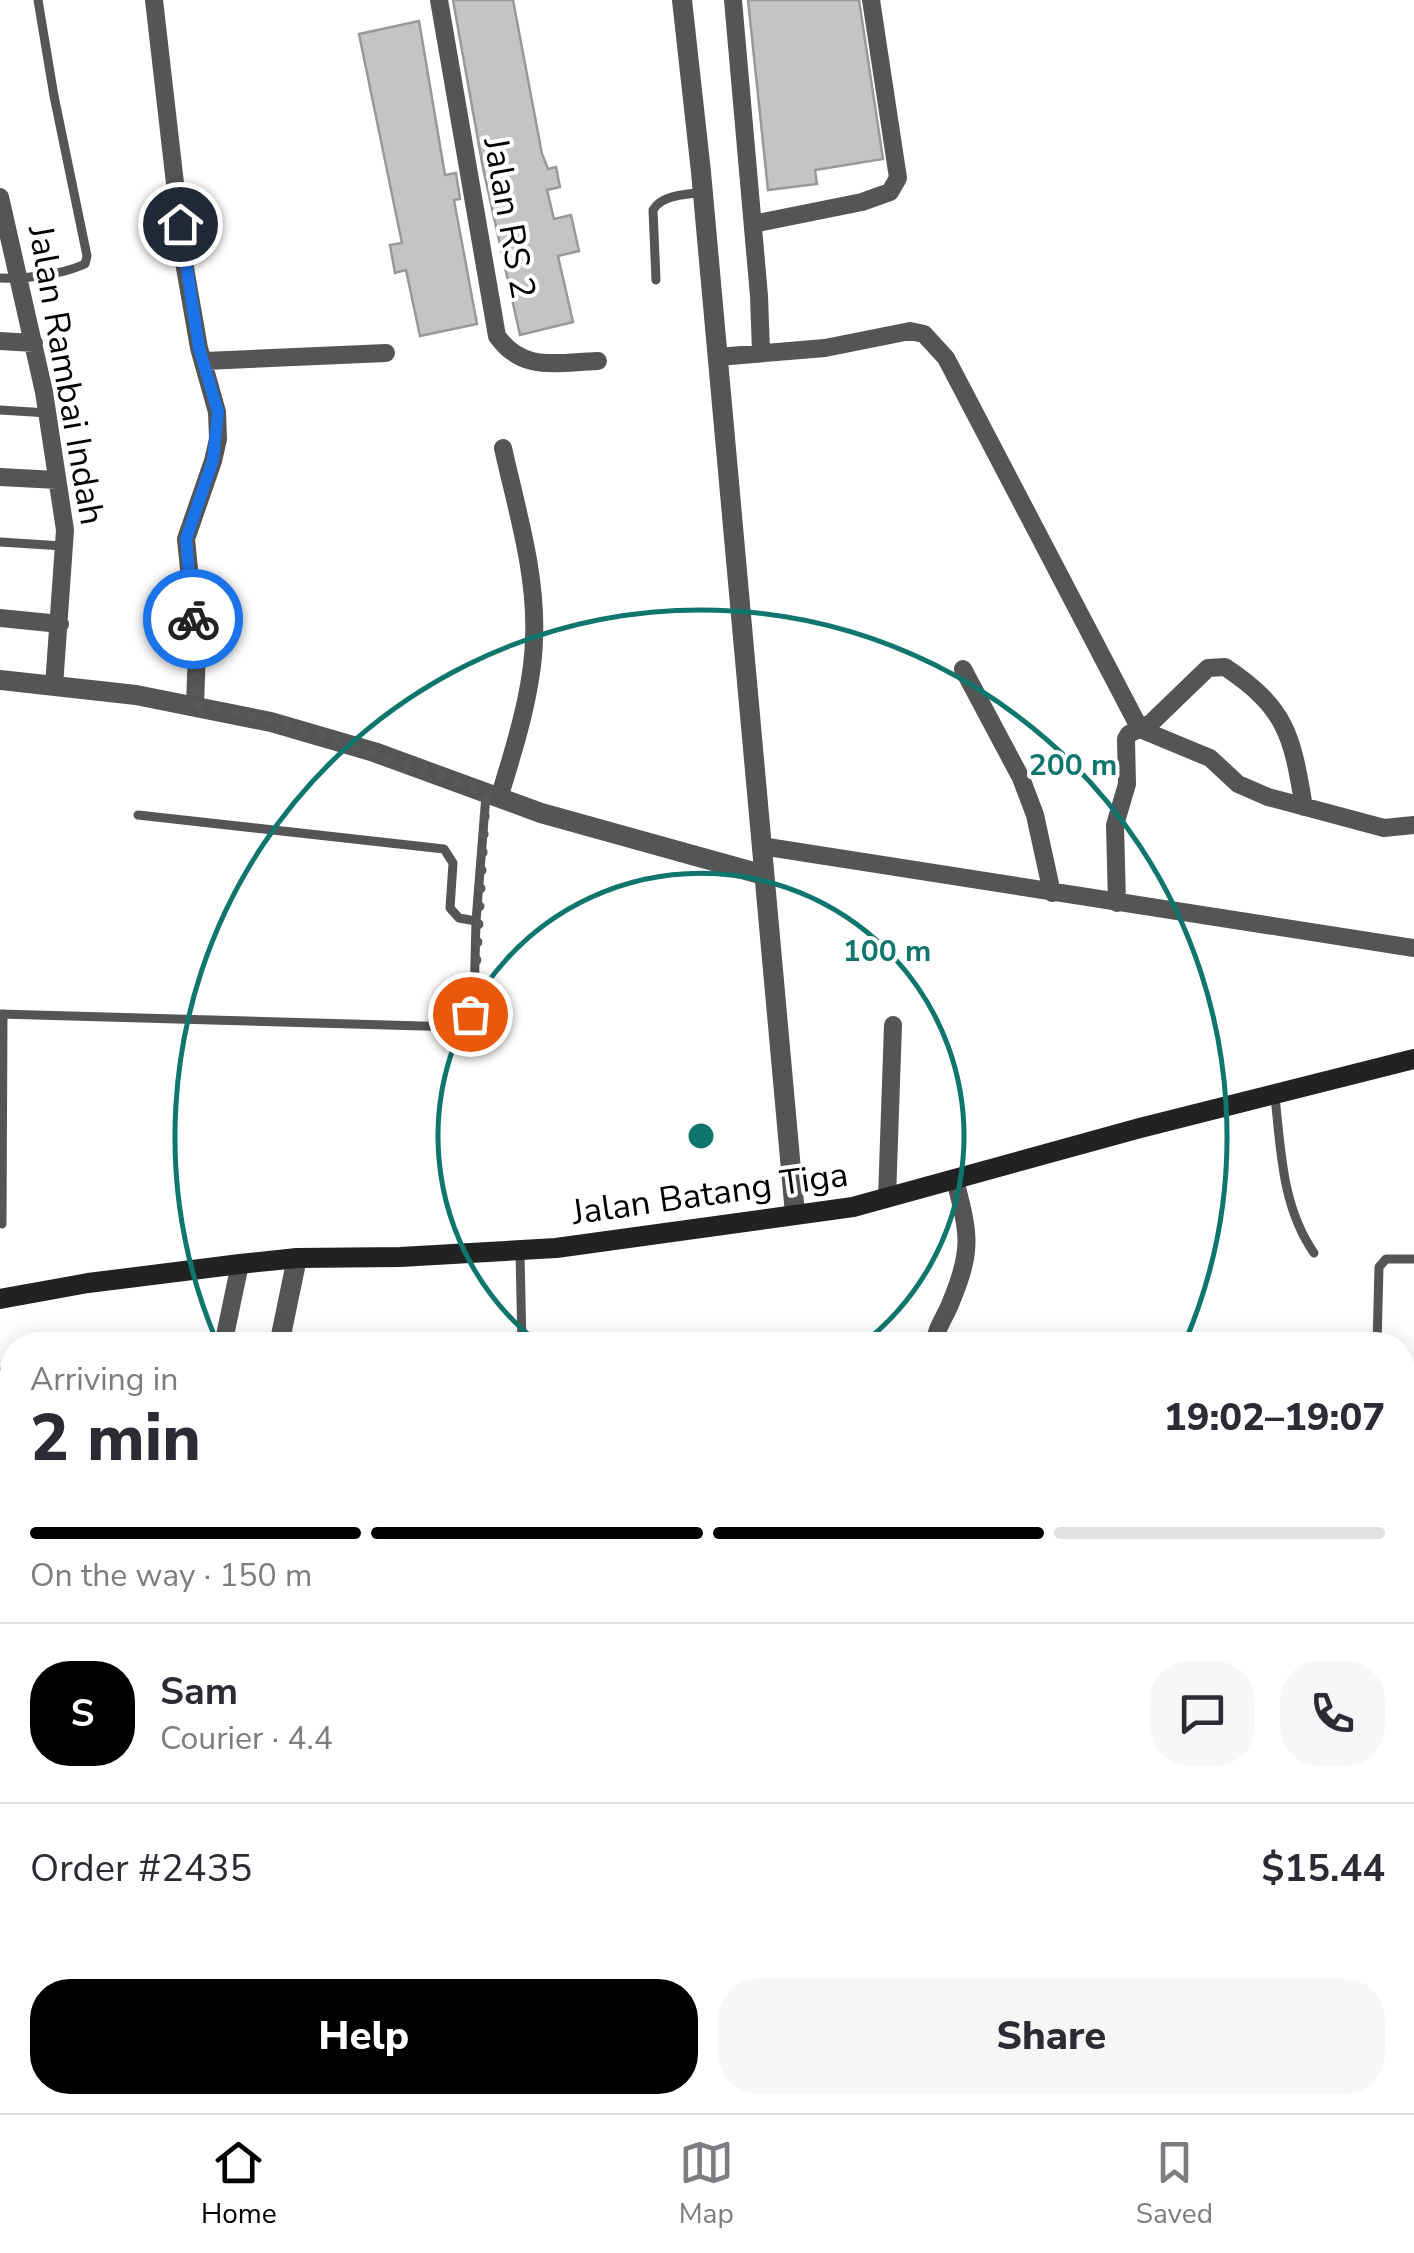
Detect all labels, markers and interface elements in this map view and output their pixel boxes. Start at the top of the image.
street label: Jalan RS 2 [472,133,547,302]
pin [138,182,223,267]
icon: home [153,197,208,252]
street label: Jalan Rambai Indah [17,221,116,529]
courier [143,569,243,669]
icon: bike [166,592,221,647]
text: 200 m [1029,745,1117,786]
text: 100 m [843,931,931,972]
pin [428,972,513,1057]
icon: bag [443,987,498,1042]
centre of rings [683,1118,719,1154]
street label: Jalan Batang Tiga [568,1151,851,1236]
text: Arriving in [30,1358,178,1401]
text: 19:02–19:07 [1164,1392,1385,1443]
text: 2 min [30,1394,201,1483]
text: On the way · 150 m [30,1554,312,1597]
button: chat [1150,1661,1255,1766]
button: phone [1280,1661,1385,1766]
text: Sam [160,1666,238,1717]
text: S [71,1688,94,1739]
text: Courier · 4.4 [160,1717,333,1760]
text: Order #2435 [30,1843,252,1894]
text: $15.44 [1262,1843,1385,1894]
button: Help [30,1979,698,2094]
button: Share [718,1979,1385,2094]
tab: Home [201,2135,277,2233]
tab: Map [679,2135,734,2233]
tab: Saved [1136,2135,1213,2233]

